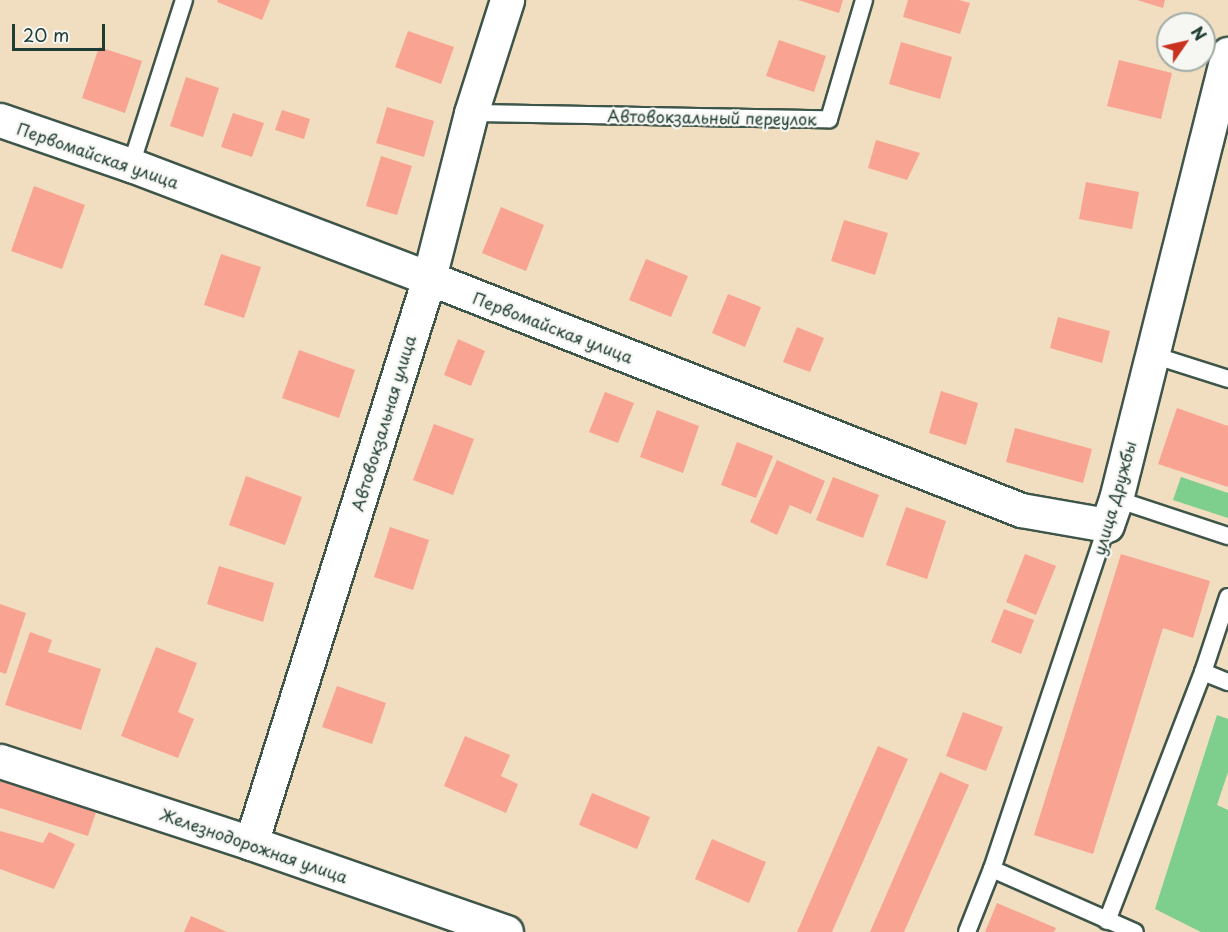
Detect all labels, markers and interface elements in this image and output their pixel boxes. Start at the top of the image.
scale bar [15,12,108,50]
north arrow [1156,12,1216,72]
text: 20 m [23,21,69,48]
text: N [1186,21,1213,45]
street label: Автовокзальный переулок [607,106,817,128]
street label: Первомайская улица [14,118,182,192]
street label: Первомайская улица [470,287,636,367]
street label: Автовокзальная улица [347,332,419,514]
street label: улица Дружбы [1088,438,1140,558]
street label: Железнодорожная улица [157,804,351,886]

